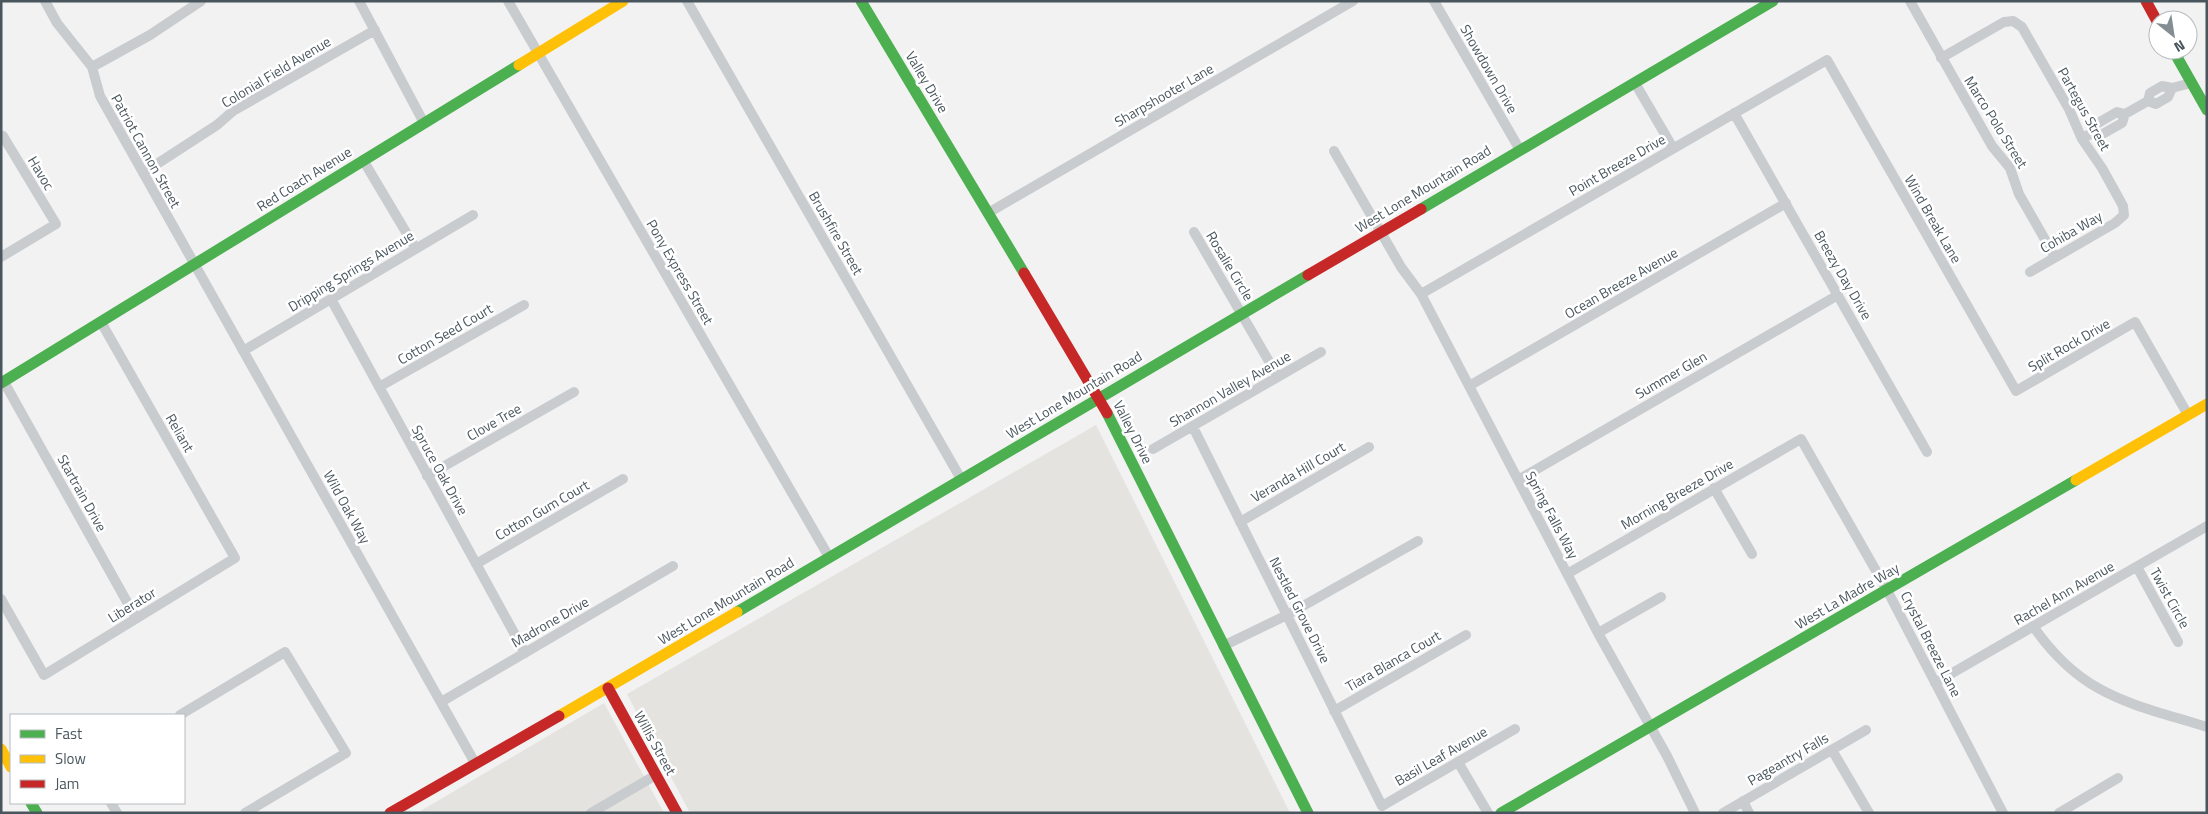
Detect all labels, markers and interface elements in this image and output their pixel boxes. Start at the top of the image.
north arrow [2148,10,2198,60]
street label: Showdown Drive [1455,20,1523,117]
street label: Colonial Field Avenue [217,31,334,113]
text: N [2170,35,2189,58]
street label: Valley Drive [901,47,954,117]
street label: Sharpshooter Lane [1110,58,1217,131]
street label: Partegus Street [2053,63,2116,154]
street label: Marco Polo Street [1960,71,2033,172]
street label: Patriot Cannon Street [106,90,186,212]
street label: Point Breeze Drive [1564,128,1669,201]
street label: West Lone Mountain Road [1351,140,1495,238]
street label: Red Coach Avenue [252,141,355,216]
street label: Havoc [23,152,60,194]
street label: Wind Break Lane [1900,171,1967,267]
street label: Brushfire Street [804,187,869,279]
street label: Cohiba Way [2036,205,2106,258]
street label: Pony Express Street [642,215,719,328]
street label: Dripping Springs Avenue [284,225,418,317]
street label: Breezy Day Drive [1809,226,1878,323]
street label: Rosalie Circle [1201,227,1259,304]
street label: Ocean Breeze Avenue [1560,242,1681,324]
street label: Cotton Seed Court [393,298,496,369]
street label: Split Rock Drive [2024,313,2114,377]
street label: Shannon Valley Avenue [1165,345,1294,432]
street label: West Lone Mountain Road [1002,346,1146,444]
street label: Summer Glen [1631,346,1711,404]
street label: Valley Drive [1109,396,1158,467]
street label: Clove Tree [463,398,525,446]
street label: Reliant [161,410,200,456]
street label: Spruce Oak Drive [407,421,474,519]
street label: Veranda Hill Court [1247,436,1349,507]
street label: Startrain Drive [53,450,112,535]
street label: Morning Breeze Drive [1617,453,1737,534]
street label: Wild Oak Way [319,466,376,548]
street label: Spring Falls Way [1521,467,1584,563]
street label: Cotton Gum Court [491,474,593,545]
street label: West Lone Mountain Road [654,552,798,650]
street label: Nestled Grove Drive [1265,553,1336,667]
street label: Rachel Ann Avenue [2010,555,2118,630]
street label: West La Madre Way [1791,557,1903,634]
street label: Twist Circle [2145,564,2196,632]
street label: Liberator [104,581,160,628]
street label: Crystal Breeze Lane [1896,587,1967,700]
street label: Madrone Drive [507,591,592,652]
street label: Tiara Blanca Court [1341,625,1444,696]
street label: Willis Street [629,707,682,779]
legend [10,714,185,804]
street label: Basil Leaf Avenue [1391,721,1491,791]
text: Fast [55,722,83,745]
street label: Pageantry Falls [1743,727,1832,790]
text: Slow [55,747,86,770]
text: Jam [55,772,79,795]

